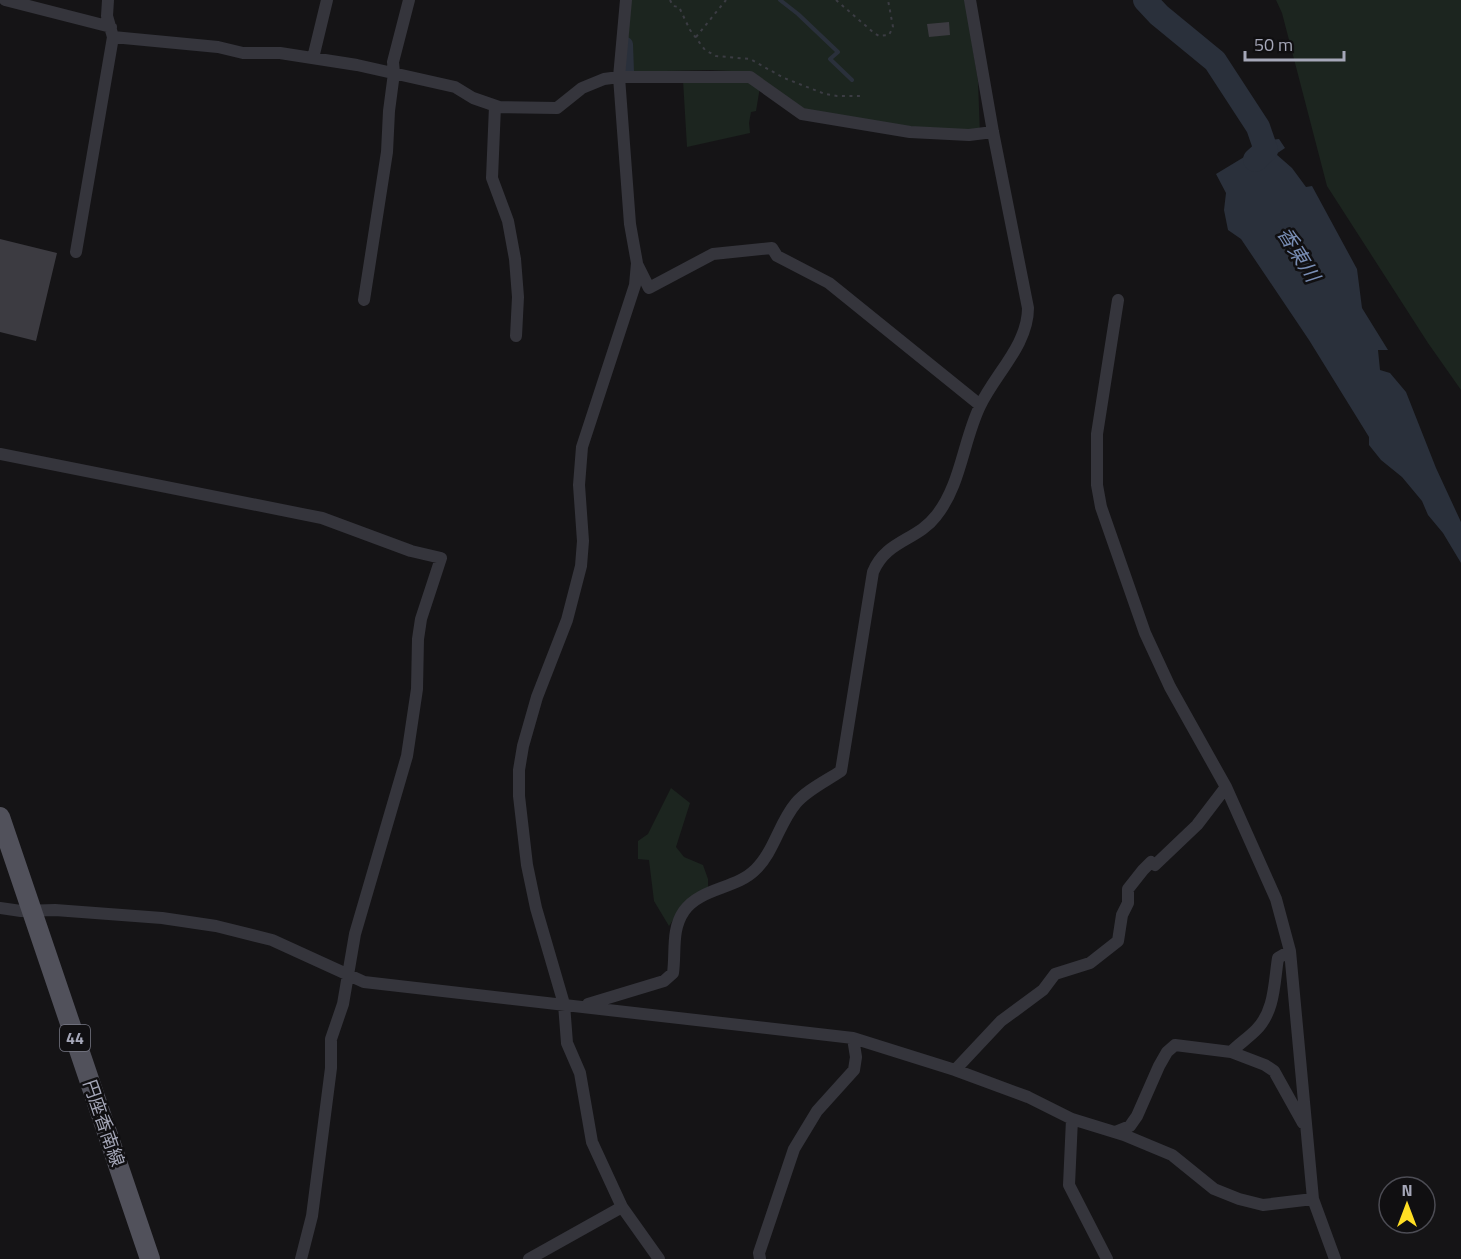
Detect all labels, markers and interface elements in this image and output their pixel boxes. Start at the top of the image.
scale bar [1245,24,1344,62]
text: 50 m [1254,31,1293,58]
water label: 香東川 [1270,220,1329,289]
road number: 44 [60,1025,90,1051]
street label: 円座香南線 [77,1076,131,1170]
north arrow [1377,1175,1437,1235]
text: N [1401,1178,1413,1202]

